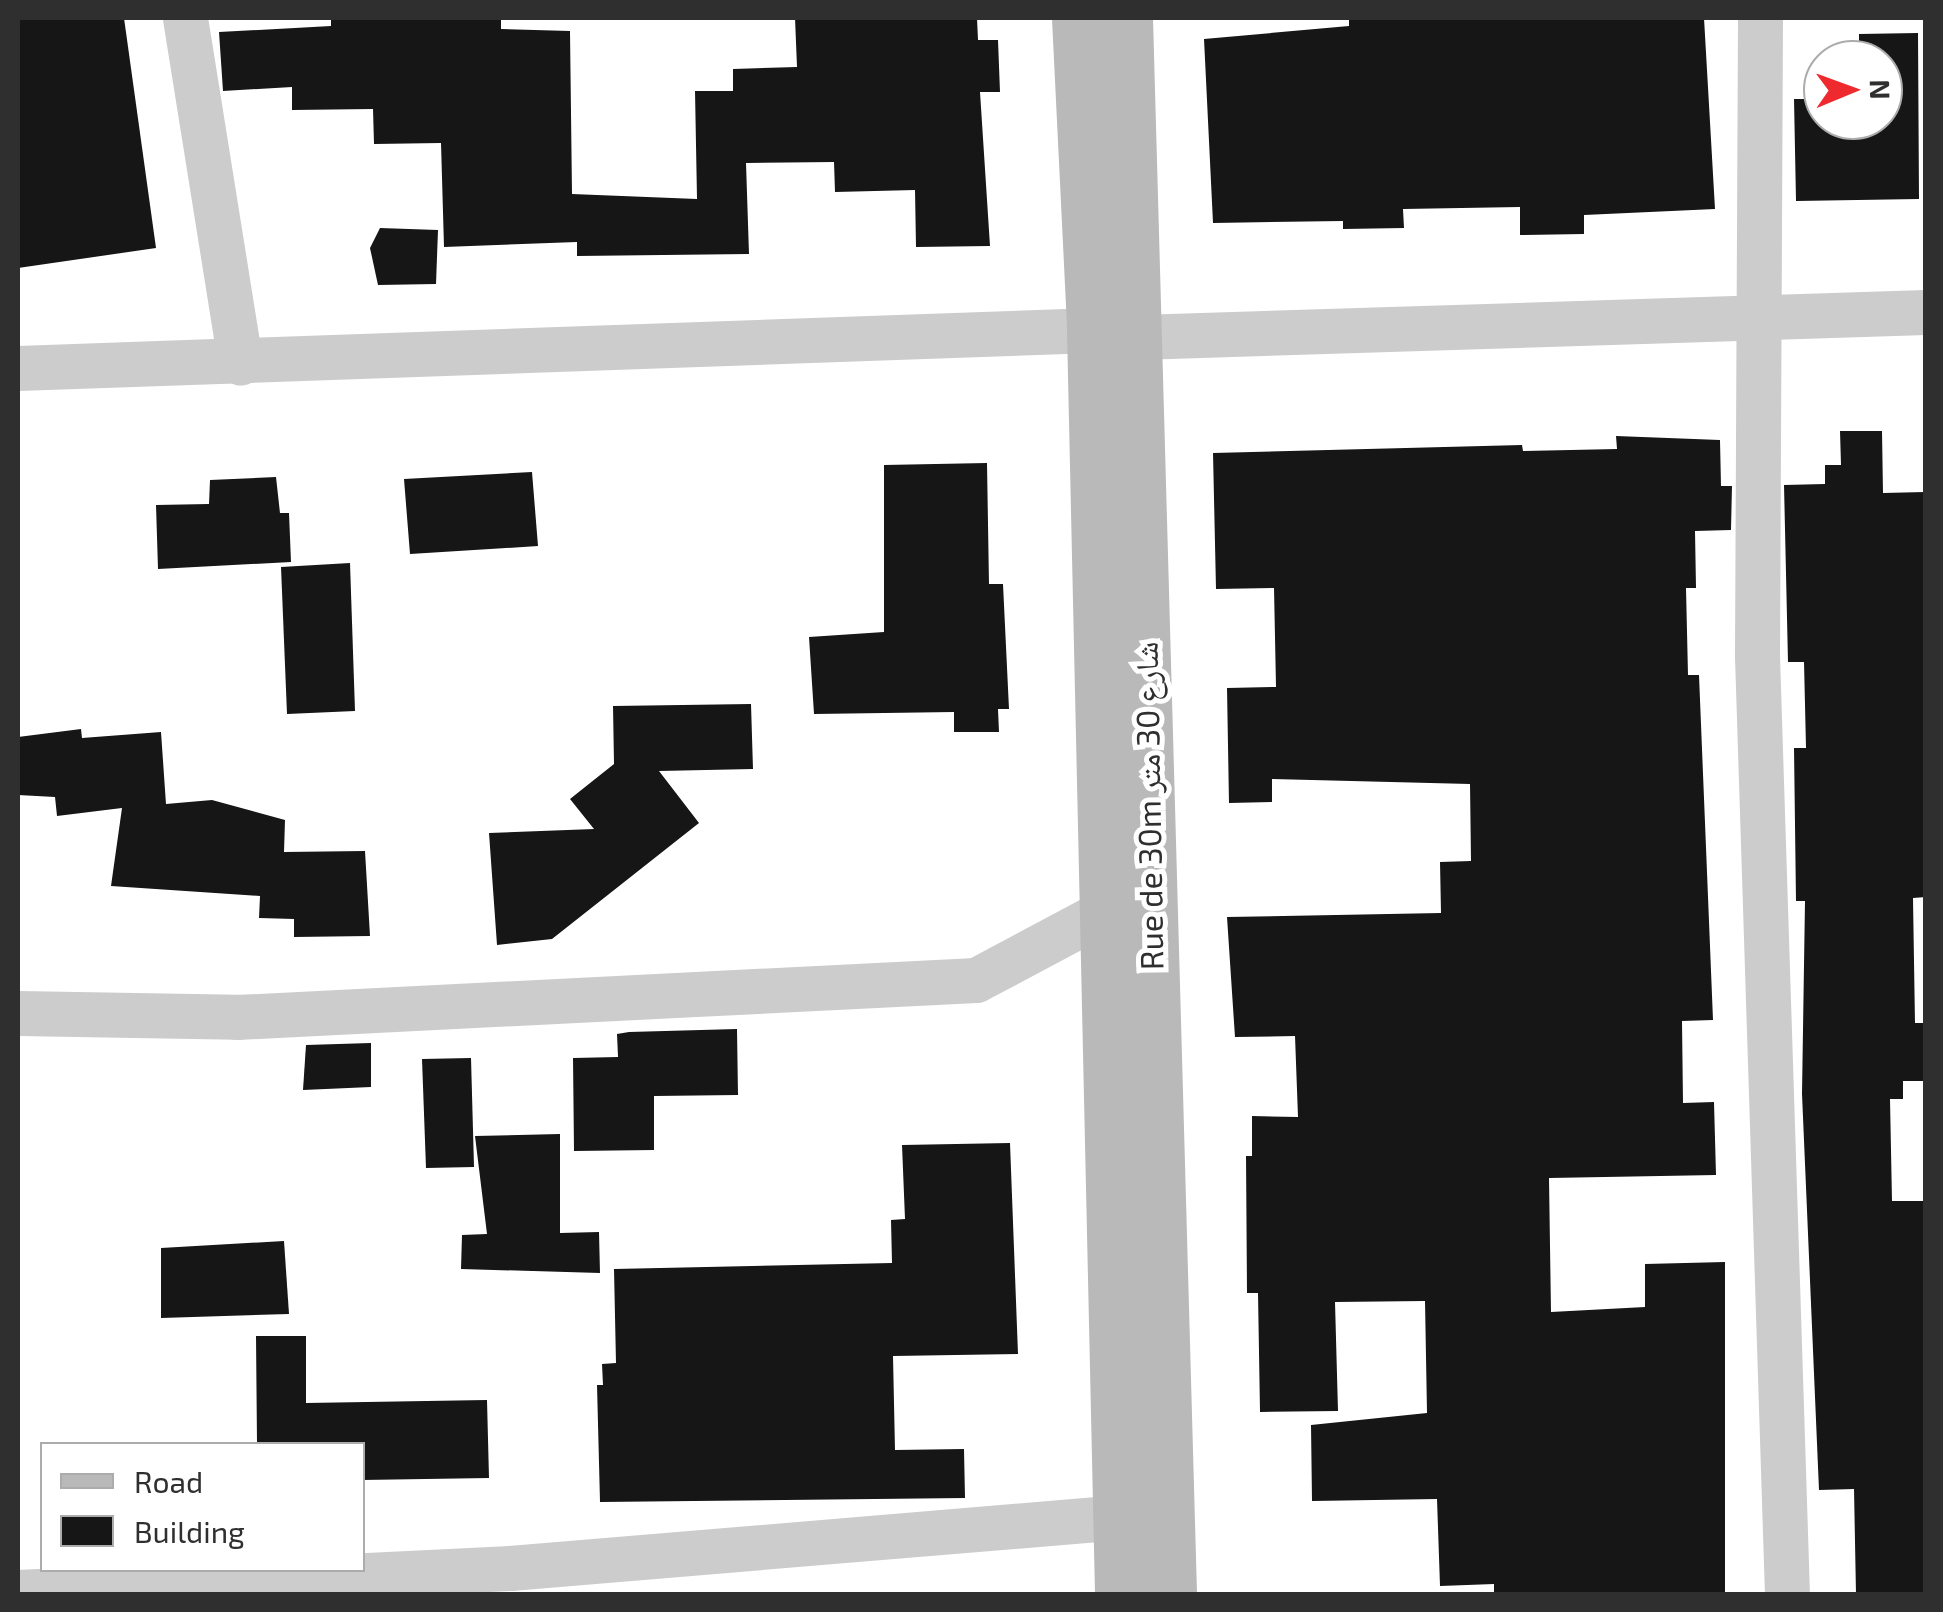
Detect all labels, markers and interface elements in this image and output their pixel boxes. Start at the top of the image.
north arrow [1803,40,1903,140]
text: N [1864,79,1898,100]
street label: Rue de 30m شارع 30 متر [1126,641,1170,971]
legend [40,1442,365,1572]
text: Road [134,1463,203,1499]
text: Building [134,1513,245,1549]

